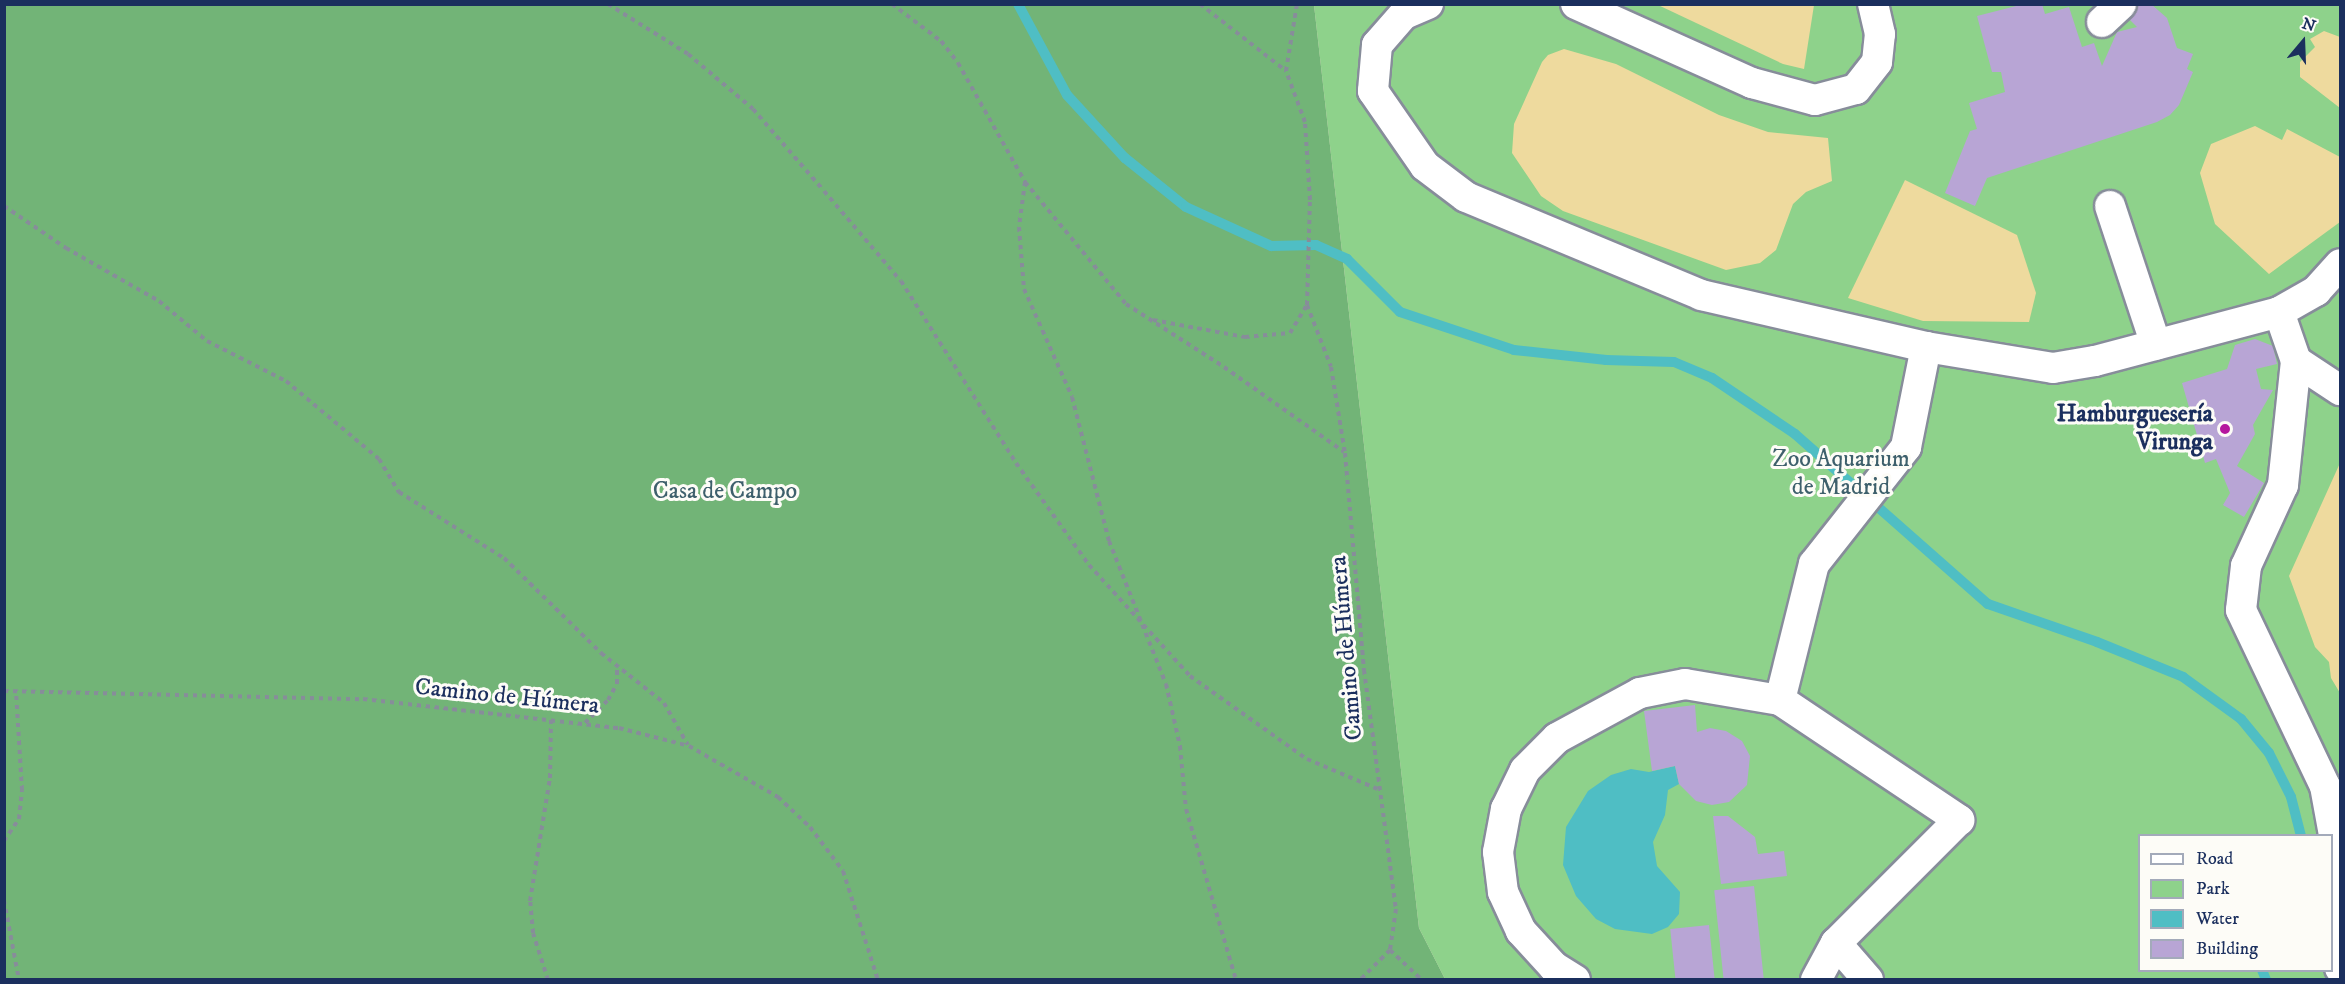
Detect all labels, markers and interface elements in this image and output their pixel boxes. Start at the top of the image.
north arrow [2273,12,2333,72]
text: N [2299,13,2318,37]
place label: Hamburguesería Virunga [2056,401,2213,457]
marker: Hamburguesería Virunga [2218,422,2232,436]
park label: Zoo Aquarium de Madrid [1772,446,1910,502]
park label: Casa de Campo [653,478,797,506]
street label: Camino de Húmera [1325,555,1369,741]
street label: Camino de Húmera [413,673,601,721]
legend [2138,834,2333,972]
text: Road [2196,848,2233,870]
text: Park [2196,878,2230,900]
text: Water [2196,908,2239,930]
text: Building [2196,938,2258,960]

